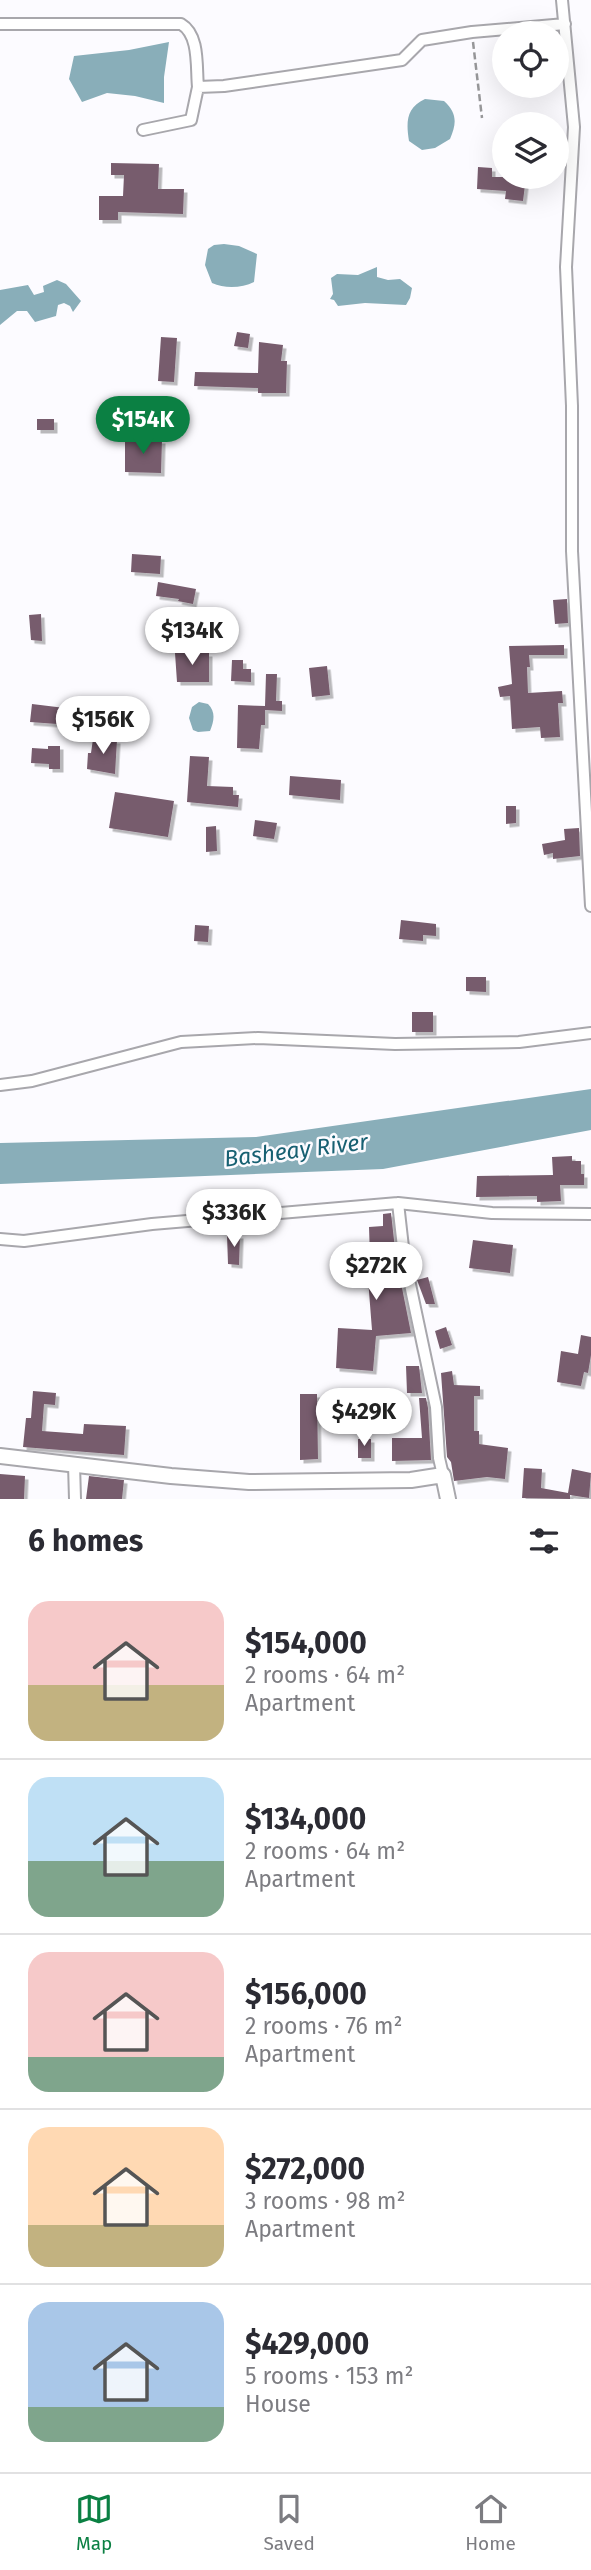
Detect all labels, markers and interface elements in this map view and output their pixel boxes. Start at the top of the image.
map controls [492,21,569,189]
button: locate [492,21,569,98]
button: layers [492,112,569,189]
pin: $154K [94,396,192,456]
text: $154K [112,405,174,433]
pin: $134K [143,608,241,667]
text: $134K [161,616,223,644]
pin: $156K [54,696,152,756]
text: $156K [72,705,134,733]
water label: Basheay River [222,1127,371,1173]
pin: $336K [185,1190,283,1249]
text: $336K [202,1198,266,1226]
pin: $272K [327,1242,425,1302]
text: $272K [345,1251,407,1279]
pin: $429K [315,1388,413,1448]
text: $429K [332,1397,396,1425]
icon: filters [525,1522,563,1560]
text: 6 homes [28,1523,143,1559]
text: $154,000 [245,1625,367,1661]
icon: home [84,1629,168,1713]
text: 2 rooms · 64 m² [245,1661,405,1689]
text: Apartment [245,1689,355,1717]
text: $134,000 [245,1801,366,1837]
icon: home [84,1805,168,1889]
text: 2 rooms · 64 m² [245,1837,405,1865]
text: Apartment [245,1865,355,1893]
text: $156,000 [245,1976,367,2012]
icon: home [84,1980,168,2064]
text: 2 rooms · 76 m² [245,2012,403,2040]
text: Apartment [245,2040,355,2068]
text: $272,000 [245,2151,365,2187]
icon: home [84,2155,168,2239]
text: 3 rooms · 98 m² [245,2187,405,2215]
text: Apartment [245,2215,355,2243]
text: $429,000 [245,2326,369,2362]
icon: home [84,2330,168,2414]
text: 5 rooms · 153 m² [245,2362,414,2390]
text: House [245,2390,311,2418]
tab: Map [75,2490,113,2555]
tab: Saved [263,2490,315,2555]
tab: Home [465,2490,516,2555]

